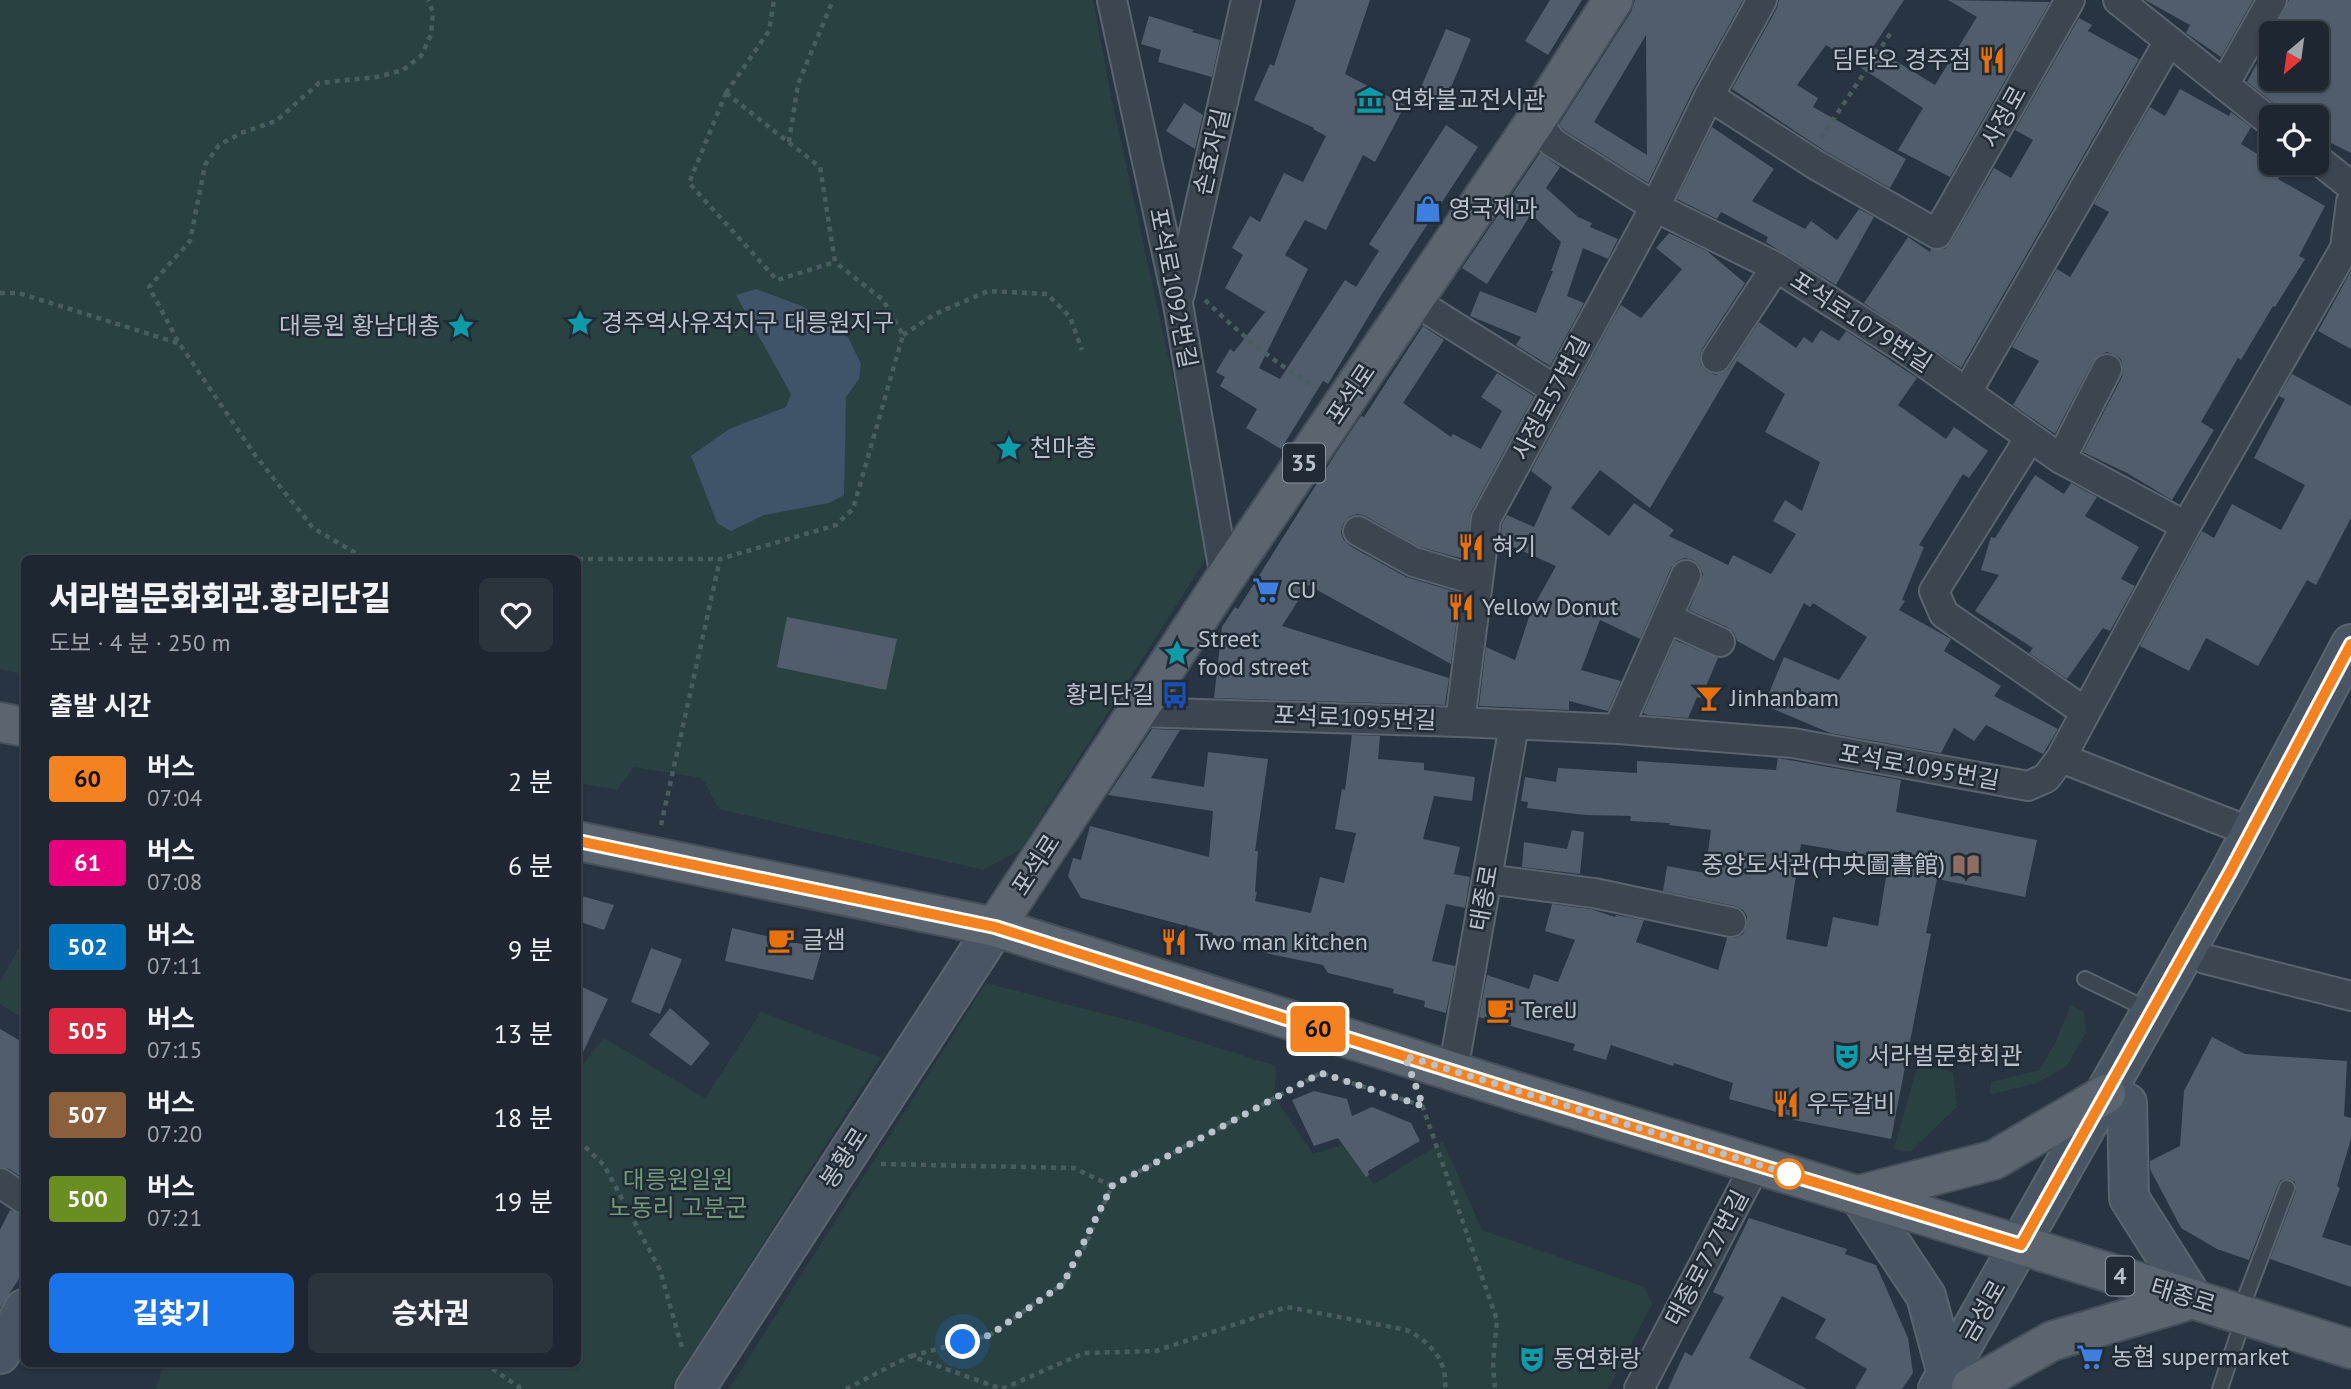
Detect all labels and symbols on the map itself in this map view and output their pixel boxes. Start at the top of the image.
north arrow [2259,21,2329,91]
place label: 딤타오 경주점 [1832,44,1971,75]
restaurant icon: 딤타오 경주점 [1977,45,2007,75]
street label: 사정로 [1974,80,2033,153]
place label: 연화불교전시관 [1391,84,1546,115]
museum icon: 연화불교전시관 [1355,85,1385,115]
street label: 손효자길 [1186,105,1237,198]
place label: 영국제과 [1449,193,1537,224]
shop icon: 영국제과 [1413,194,1443,224]
street label: 포석로1092번길 [1143,205,1204,371]
street label: 포석로1079번길 [1785,264,1938,379]
place label: 경주역사유적지구 대릉원지구 [601,307,894,338]
place icon: 경주역사유적지구 대릉원지구 [565,308,595,338]
place label: 대릉원 황남대총 [279,310,440,341]
place icon: 대릉원 황남대총 [446,311,476,341]
street label: 사정로57번길 [1505,330,1596,465]
street label: 포석로 [1319,358,1382,430]
place label: 천마총 [1030,432,1096,463]
place icon: 천마총 [994,433,1024,463]
road number: 35 [1283,444,1325,482]
place label: 혀기 [1492,531,1536,562]
restaurant icon: 혀기 [1456,532,1486,562]
place label: CU [1287,574,1316,605]
supermarket icon: CU [1251,575,1281,605]
place label: Yellow Donut [1482,591,1618,622]
restaurant icon: Yellow Donut [1446,592,1476,622]
place label: Street food street [1198,623,1309,682]
place icon: Street food street [1162,638,1192,668]
place label: 황리단길 [1066,679,1154,710]
bus stop icon: 황리단길 [1160,680,1190,710]
place label: Jinhanbam [1729,682,1839,713]
bar icon: Jinhanbam [1694,683,1724,713]
street label: 포석로1095번길 [1273,699,1437,736]
street label: 포석로1095번길 [1836,737,2002,796]
street label: 포석로 [1005,829,1067,901]
place label: 중앙도서관(中央圖書館) [1701,849,1945,880]
library icon: 중앙도서관(中央圖書館) [1951,850,1981,880]
street label: 태종로 [1462,863,1505,933]
place label: 글샘 [802,924,846,955]
cafe icon: 글샘 [766,925,796,955]
place label: Two man kitchen [1195,926,1368,957]
restaurant icon: Two man kitchen [1159,927,1189,957]
place label: TerelJ [1521,994,1578,1025]
cafe icon: TerelJ [1485,995,1515,1025]
line badge: 60 [1286,1006,1350,1052]
place label: 서라벌문화회관 [1868,1040,2023,1071]
theatre icon: 서라벌문화회관 [1832,1041,1862,1071]
place label: 우두갈비 [1807,1088,1895,1119]
restaurant icon: 우두갈비 [1771,1089,1801,1119]
street label: 봉황로 [813,1122,875,1194]
unlabelled marker [1774,1159,1804,1189]
park label: 대릉원일원 노동리 고분군 [609,1164,747,1223]
street label: 태종로727번길 [1658,1184,1755,1331]
road number: 4 [2106,1256,2134,1296]
street label: 태종로 [2147,1271,2219,1320]
street label: 금성로 [1953,1274,2013,1347]
your location [945,1324,980,1359]
place label: 농협 supermarket [2111,1341,2289,1372]
supermarket icon: 농협 supermarket [2075,1342,2105,1372]
place label: 동연화랑 [1553,1343,1641,1374]
theatre icon: 동연화랑 [1517,1344,1547,1374]

